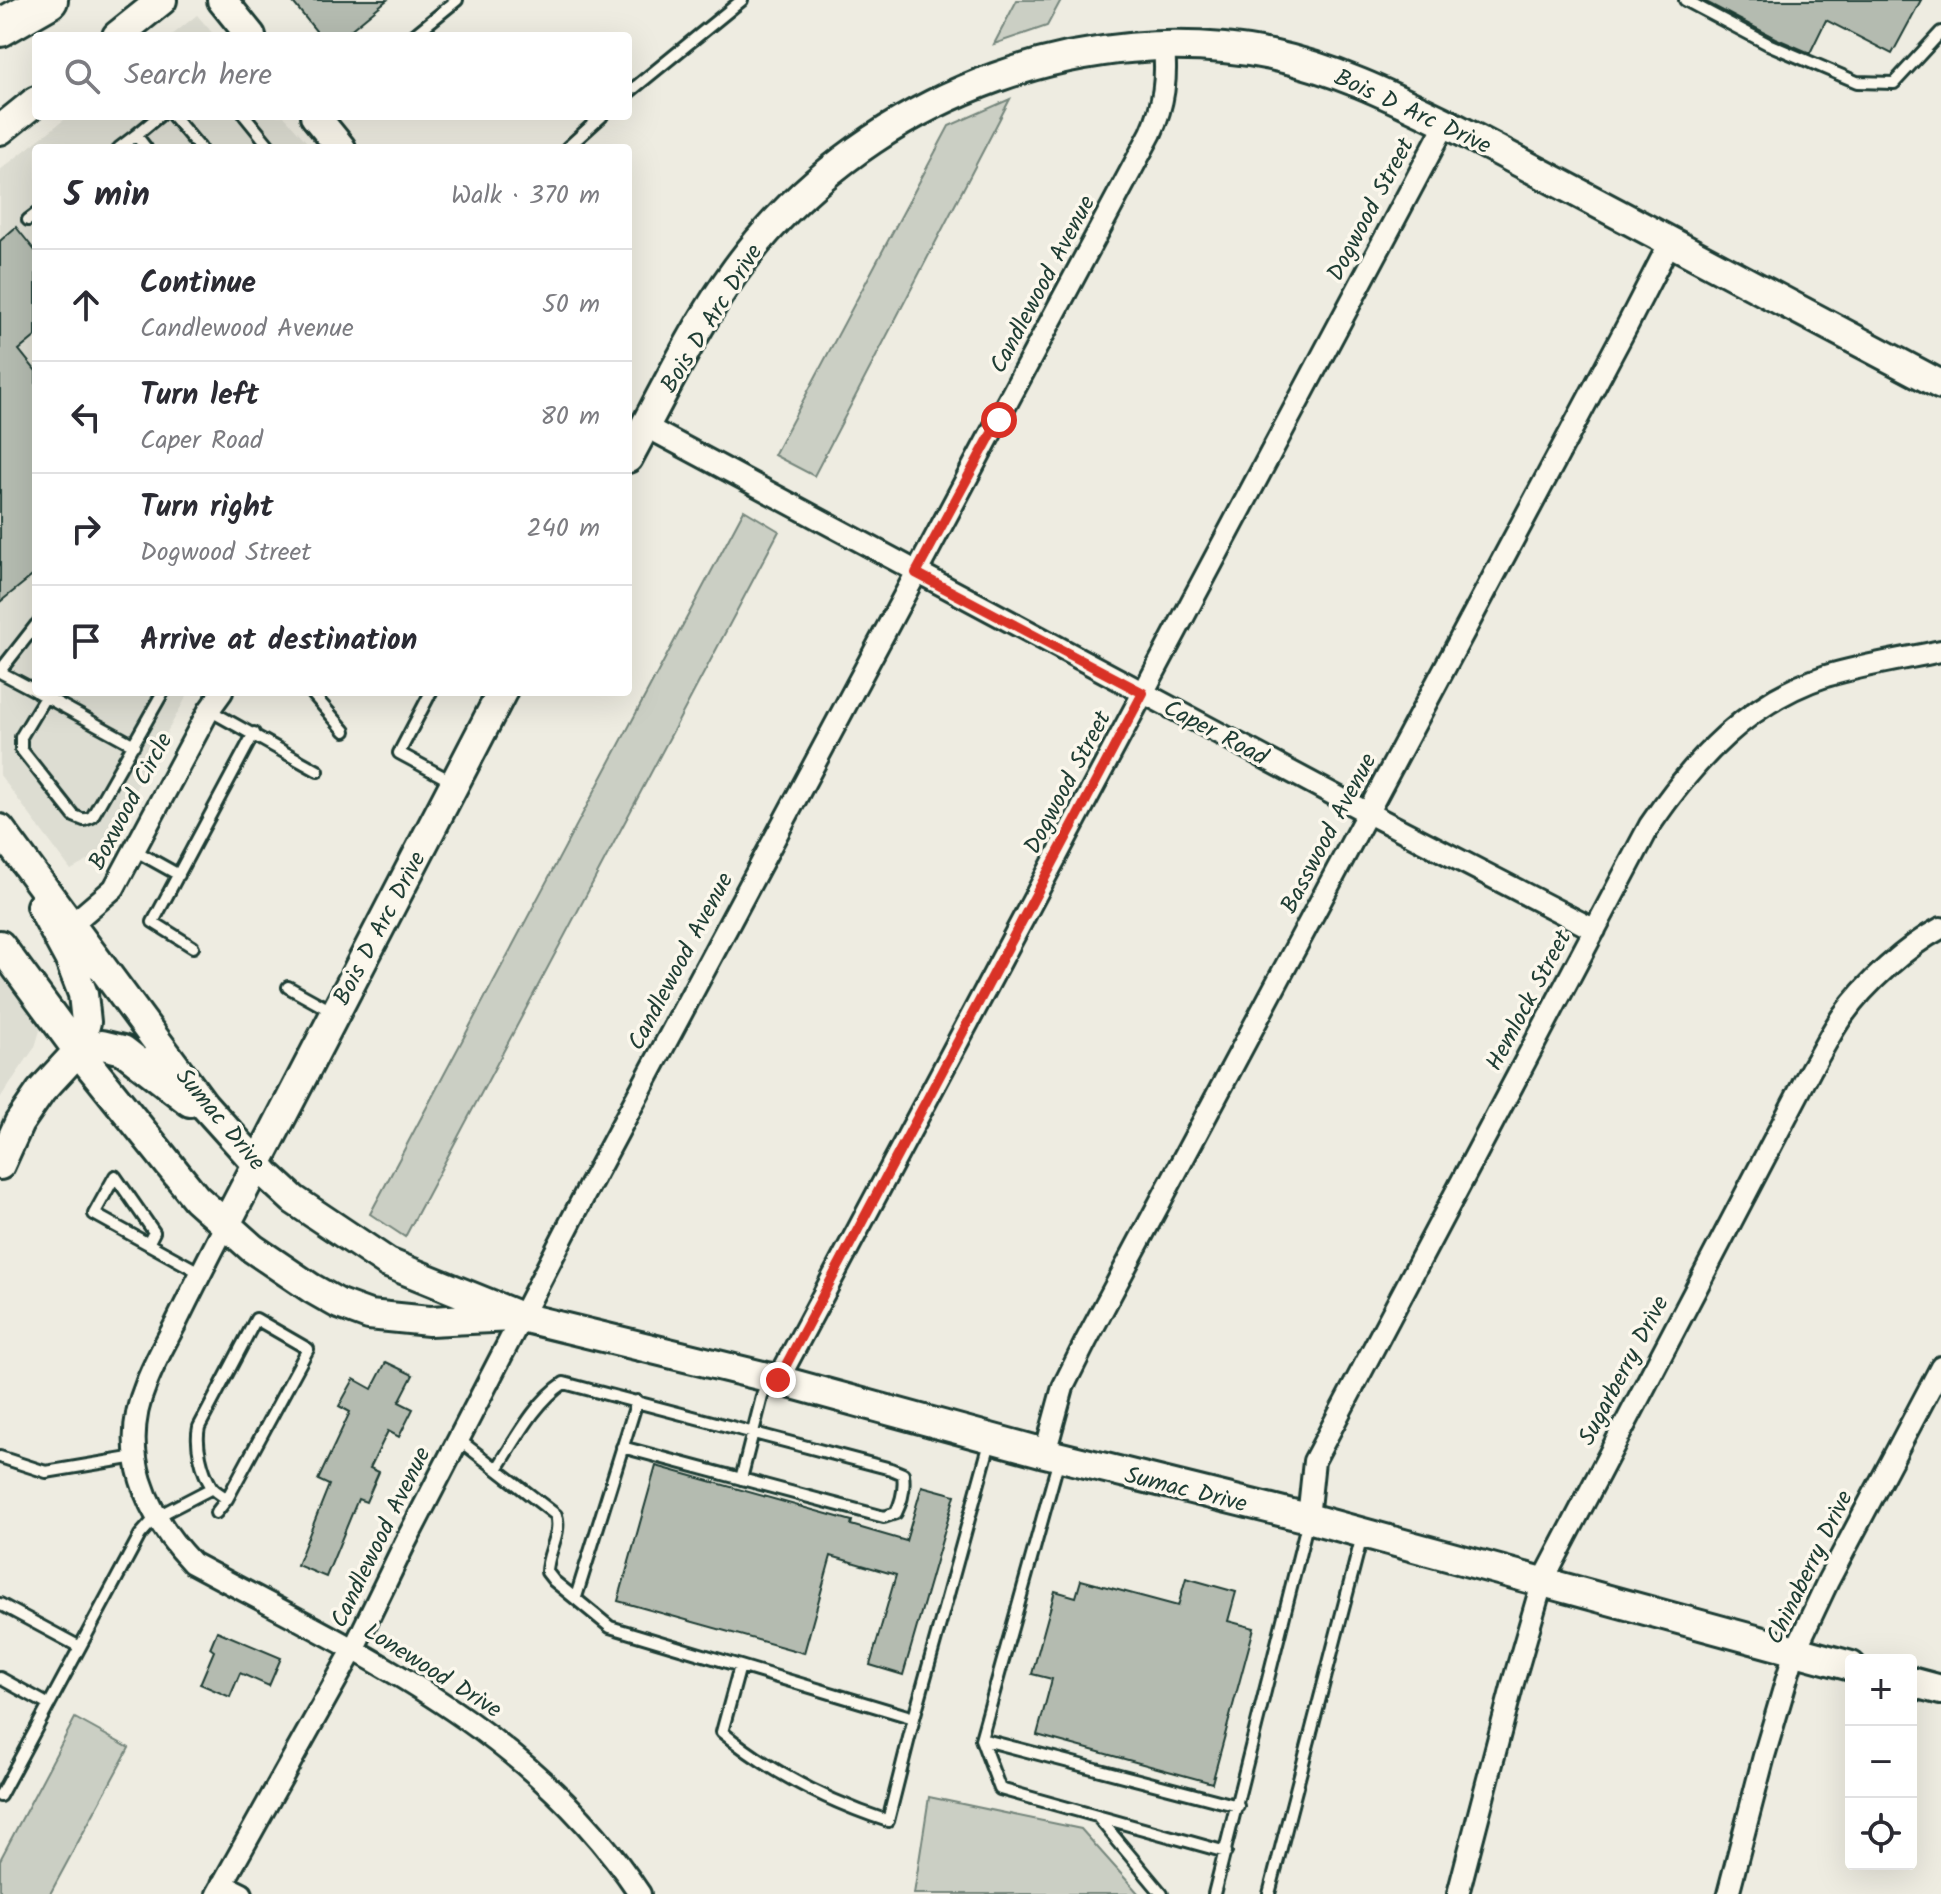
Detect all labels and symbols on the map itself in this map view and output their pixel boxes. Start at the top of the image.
street label: Bois D Arc Drive [1327,59,1498,166]
street label: Dogwood Street [1317,130,1426,289]
street label: Candlewood Avenue [980,188,1107,381]
street label: Bois D Arc Drive [651,236,774,401]
route start [981,402,1017,438]
street label: Caper Road [1156,689,1276,778]
street label: Dogwood Street [1014,703,1123,862]
street label: Boxwood Circle [79,726,184,878]
street label: Basswood Avenue [1271,746,1388,921]
street label: Bois D Arc Drive [323,844,437,1013]
street label: Candlewood Avenue [618,865,745,1058]
street label: Hemlock Street [1476,922,1583,1078]
street label: Sumac Drive [165,1060,275,1181]
street label: Sugarberry Drive [1568,1288,1680,1453]
route end [760,1362,796,1398]
street label: Candlewood Avenue [321,1440,442,1635]
street label: Sumac Drive [1120,1456,1251,1525]
street label: Chinaberry Drive [1756,1484,1865,1651]
street label: Lonewood Drive [355,1613,509,1730]

